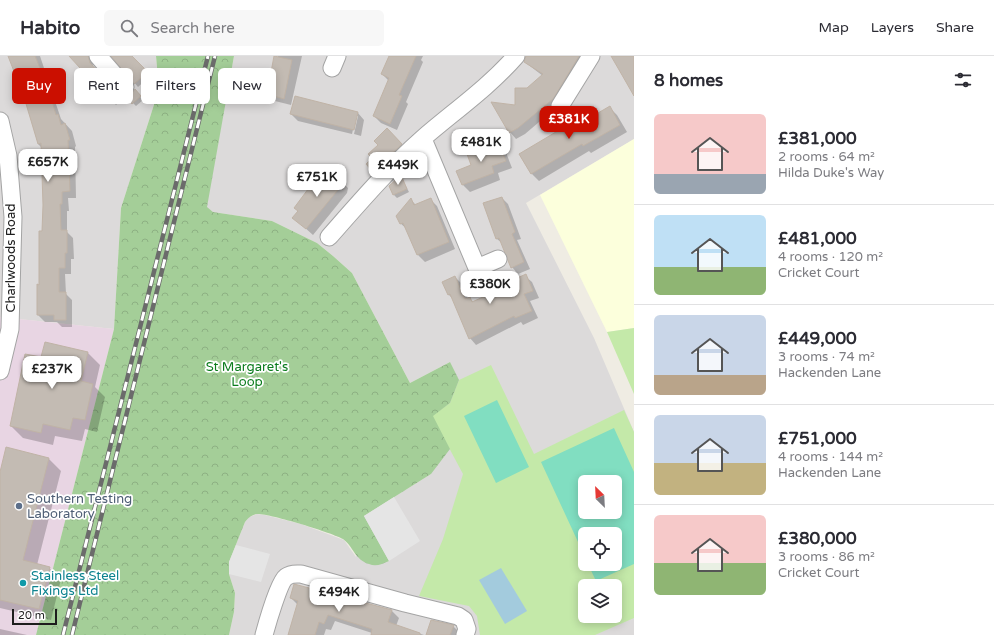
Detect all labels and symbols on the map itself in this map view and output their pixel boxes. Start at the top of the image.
pin: £381K [541,106,597,140]
pin: £481K [453,129,509,163]
pin: £657K [20,149,76,183]
pin: £449K [370,152,426,186]
pin: £751K [289,164,345,198]
street label: Charlwoods Road [3,204,19,312]
pin: £380K [462,271,518,305]
pin: £237K [24,356,80,390]
park label: St Margaret's Loop [206,359,288,390]
north arrow [578,475,622,519]
place label: Southern Testing Laboratory [27,491,132,522]
marker: Southern Testing Laboratory [14,501,24,511]
place label: Stainless Steel Fixings Ltd [31,568,119,599]
marker: Stainless Steel Fixings Ltd [18,578,28,588]
pin: £494K [311,579,367,613]
scale bar [12,607,57,626]

